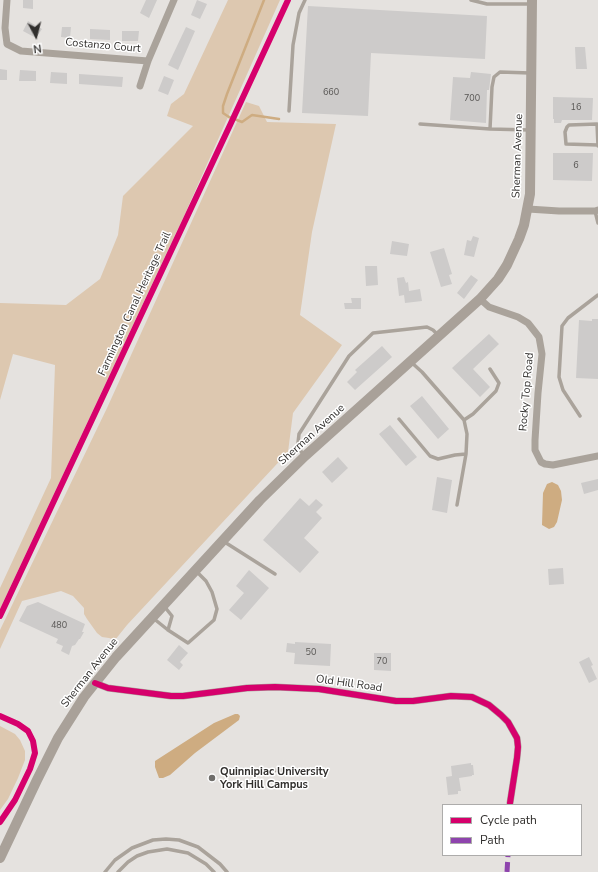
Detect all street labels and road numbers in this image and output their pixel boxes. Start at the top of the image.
street label: Costanzo Court [65,36,141,56]
street label: Sherman Avenue [510,114,526,198]
street label: Farmington Canal Heritage Trail [96,230,174,378]
street label: Rocky Top Road [517,352,537,432]
street label: Sherman Avenue [276,402,348,468]
street label: Sherman Avenue [59,636,121,710]
street label: Old Hill Road [315,673,383,695]

